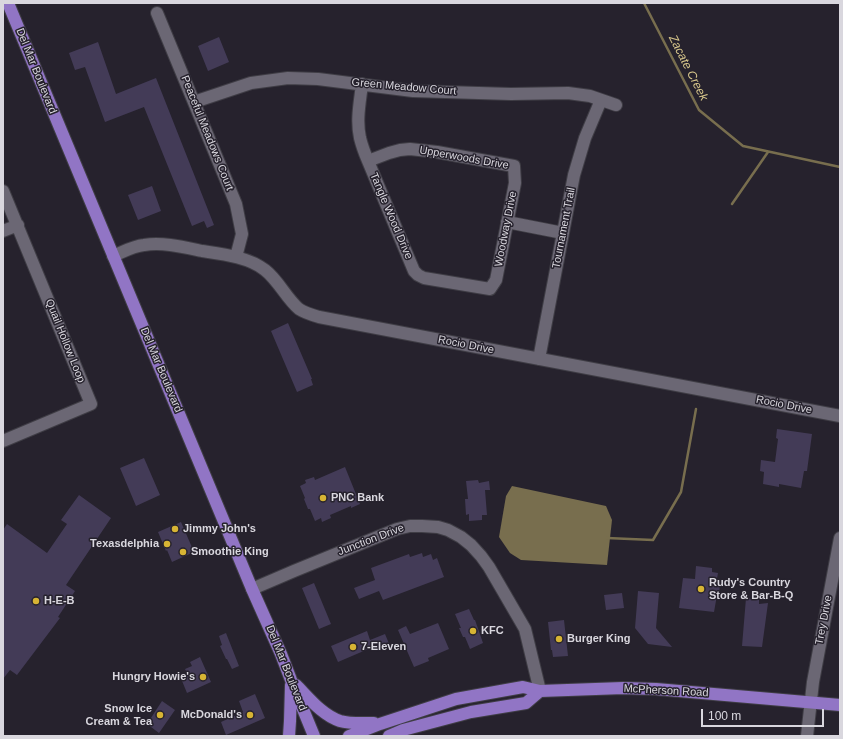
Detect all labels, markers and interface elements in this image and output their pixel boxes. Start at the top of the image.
street label: Del Mar Boulevard [13,26,59,116]
water label: Zacate Creek [665,33,711,103]
street label: Peaceful Meadows Court [178,74,236,192]
street label: Green Meadow Court [351,76,457,98]
street label: Upperwoods Drive [418,144,510,172]
street label: Tangle Wood Drive [367,171,415,261]
street label: Tournament Trail [550,186,578,270]
street label: Woodway Drive [492,190,520,268]
street label: Quail Hollow Loop [42,297,88,385]
street label: Del Mar Boulevard [137,325,185,415]
street label: Rocio Drive [437,333,495,357]
street label: Rocio Drive [755,393,813,417]
place label: PNC Bank [331,491,384,505]
marker: PNC Bank [318,493,328,503]
street label: Junction Drive [336,521,406,559]
place label: Jimmy John's [183,522,256,536]
marker: Jimmy John's [170,524,180,534]
place label: Texasdelphia [90,537,159,551]
marker: Texasdelphia [162,539,172,549]
place label: Smoothie King [191,545,269,559]
marker: Smoothie King [178,547,188,557]
place label: Rudy's Country Store & Bar-B-Q [709,576,793,602]
marker: Rudy's Country Store & Bar-B-Q [696,584,706,594]
place label: H-E-B [44,594,75,608]
street label: Trey Drive [813,594,835,646]
marker: H-E-B [31,596,41,606]
street label: Del Mar Boulevard [263,623,309,713]
place label: KFC [481,624,504,638]
marker: KFC [468,626,478,636]
place label: Burger King [567,632,631,646]
marker: Burger King [554,634,564,644]
place label: 7-Eleven [361,640,406,654]
marker: 7-Eleven [348,642,358,652]
place label: Hungry Howie's [112,670,195,684]
marker: Hungry Howie's [198,672,208,682]
street label: McPherson Road [623,682,709,700]
scale bar [703,701,826,727]
place label: Snow Ice Cream & Tea [86,702,152,728]
place label: McDonald's [181,708,242,722]
text: 100 m [708,709,741,723]
marker: Snow Ice Cream & Tea [155,710,165,720]
marker: McDonald's [245,710,255,720]

